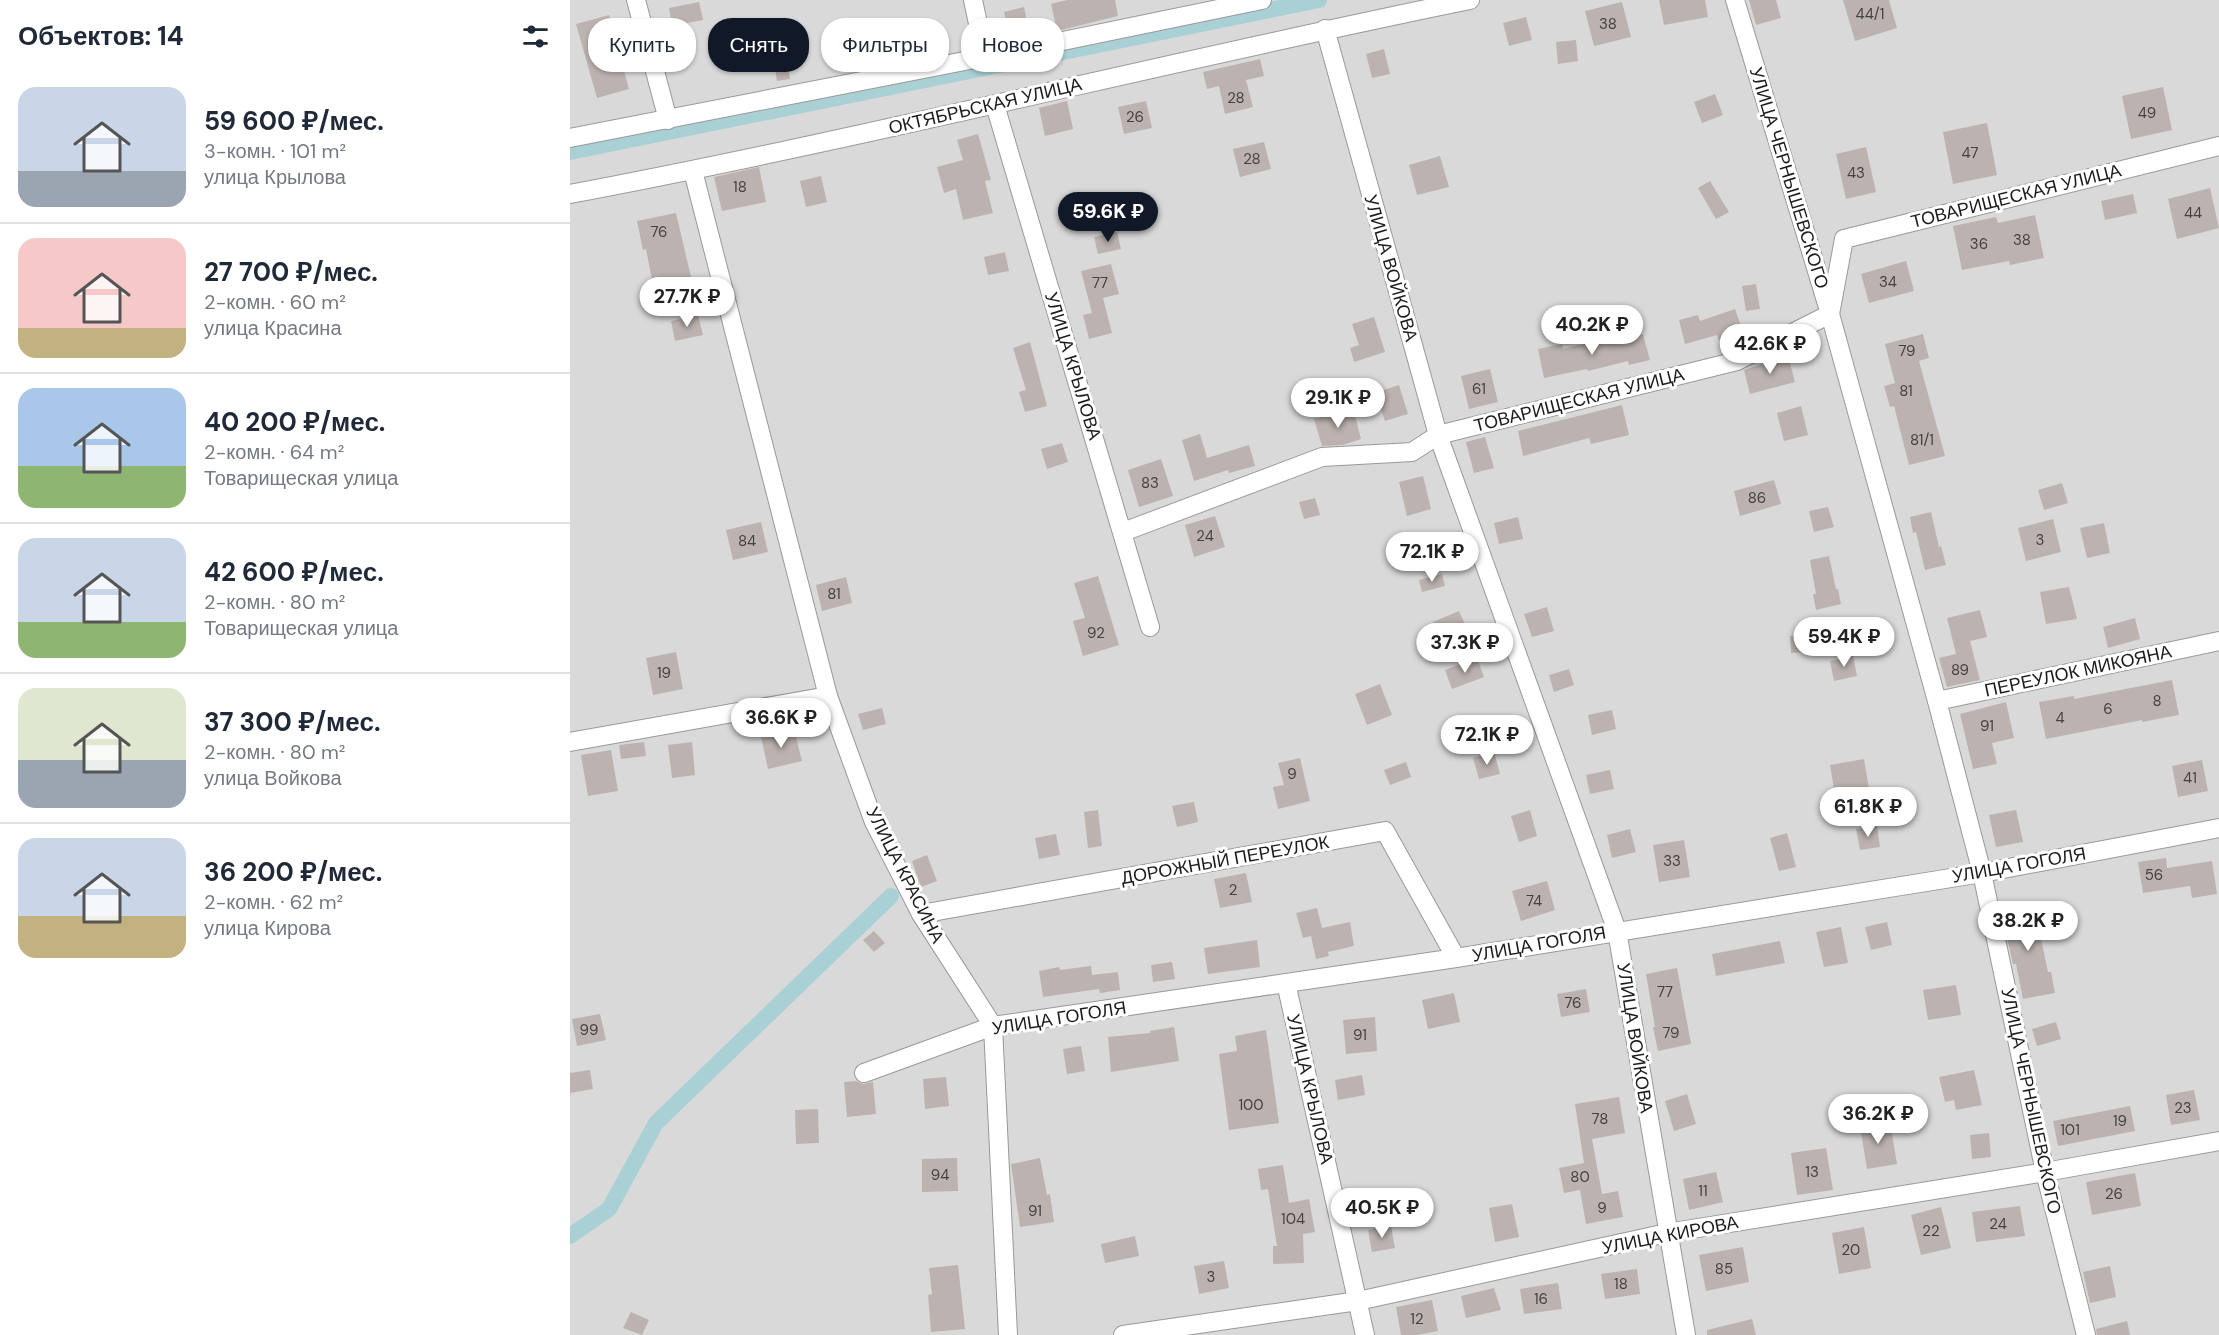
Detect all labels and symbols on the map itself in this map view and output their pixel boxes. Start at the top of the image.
house number: 44/1 [1856,4,1884,24]
house number: 38 [1599,14,1617,34]
street label: УЛИЦА ЧЕРНЫШЕВСКОГО [1744,64,1834,292]
street label: ОКТЯБРЬСКАЯ УЛИЦА [886,72,1084,140]
house number: 28 [1227,88,1245,108]
house number: 49 [2138,103,2156,123]
house number: 26 [1126,107,1144,127]
house number: 47 [1961,143,1979,163]
house number: 28 [1243,149,1261,169]
street label: ТОВАРИЩЕСКАЯ УЛИЦА [1908,158,2124,234]
house number: 43 [1847,163,1865,183]
house number: 18 [733,177,747,197]
pin: 59.6K ₽ [1053,192,1163,243]
street label: УЛИЦА ВОЙКОВА [1359,192,1423,344]
house number: 44 [2184,203,2202,223]
house number: 76 [650,222,668,242]
house number: 38 [2013,230,2031,250]
house number: 36 [1970,234,1988,254]
house number: 34 [1879,272,1897,292]
house number: 77 [1092,273,1108,293]
pin: 27.7K ₽ [632,277,742,328]
street label: УЛИЦА КРЫЛОВА [1039,289,1107,443]
pin: 40.2K ₽ [1537,305,1647,356]
pin: 42.6K ₽ [1715,324,1825,375]
house number: 79 [1898,341,1916,361]
street label: ТОВАРИЩЕСКАЯ УЛИЦА [1471,362,1687,438]
pin: 29.1K ₽ [1283,378,1393,429]
house number: 61 [1472,379,1486,399]
house number: 81 [1899,381,1913,401]
house number: 81/1 [1910,430,1934,450]
house number: 83 [1141,473,1159,493]
house number: 86 [1748,488,1766,508]
house number: 24 [1196,526,1214,546]
house number: 3 [2036,530,2044,550]
house number: 84 [738,531,756,551]
pin: 72.1K ₽ [1377,532,1487,583]
house number: 81 [827,584,841,604]
pin: 59.4K ₽ [1789,617,1899,668]
house number: 92 [1087,623,1105,643]
pin: 37.3K ₽ [1410,623,1520,674]
street label: ПЕРЕУЛОК МИКОЯНА [1982,639,2174,703]
house number: 89 [1951,660,1969,680]
house number: 19 [657,663,671,683]
house number: 8 [2152,691,2162,711]
pin: 36.6K ₽ [726,698,836,749]
house number: 6 [2103,699,2113,719]
house number: 4 [2055,708,2065,728]
pin: 72.1K ₽ [1432,715,1542,766]
house number: 91 [1980,716,1994,736]
house number: 9 [1287,764,1297,784]
house number: 41 [2183,768,2197,788]
pin: 61.8K ₽ [1813,787,1923,838]
street label: УЛИЦА КРАСИНА [860,803,950,947]
street label: ДОРОЖНЫЙ ПЕРЕУЛОК [1119,830,1331,890]
street label: УЛИЦА ГОГОЛЯ [1950,841,2088,889]
house number: 33 [1663,851,1681,871]
house number: 56 [2145,865,2163,885]
house number: 2 [1229,880,1237,900]
house number: 74 [1526,891,1542,911]
pin: 38.2K ₽ [1973,901,2083,952]
street label: УЛИЦА ГОГОЛЯ [1470,920,1608,968]
street label: УЛИЦА ВОЙКОВА [1611,961,1659,1115]
house number: 77 [1657,982,1673,1002]
street label: УЛИЦА ЧЕРНЫШЕВСКОГО [1995,986,2067,1216]
house number: 76 [1564,993,1582,1013]
street label: УЛИЦА ГОГОЛЯ [990,996,1128,1040]
street label: УЛИЦА КРЫЛОВА [1281,1012,1339,1166]
house number: 99 [580,1020,598,1040]
house number: 79 [1662,1023,1680,1043]
house number: 91 [1353,1025,1367,1045]
pin: 36.2K ₽ [1823,1094,1933,1145]
house number: 100 [1238,1095,1264,1115]
house number: 23 [2174,1098,2192,1118]
house number: 78 [1592,1109,1608,1129]
house number: 19 [2113,1111,2127,1131]
house number: 101 [2060,1120,2080,1140]
house number: 13 [1805,1162,1819,1182]
house number: 94 [931,1165,949,1185]
house number: 80 [1570,1167,1590,1187]
house number: 11 [1698,1181,1708,1201]
house number: 26 [2105,1184,2123,1204]
pin: 40.5K ₽ [1327,1188,1437,1239]
house number: 9 [1597,1198,1607,1218]
house number: 91 [1028,1201,1042,1221]
house number: 104 [1281,1209,1305,1229]
street label: УЛИЦА КИРОВА [1600,1210,1740,1260]
house number: 24 [1989,1214,2007,1234]
house number: 22 [1922,1221,1940,1241]
house number: 20 [1842,1240,1860,1260]
house number: 85 [1715,1259,1733,1279]
house number: 3 [1207,1267,1215,1287]
house number: 18 [1614,1274,1628,1294]
house number: 16 [1534,1289,1548,1309]
house number: 12 [1410,1309,1424,1329]

